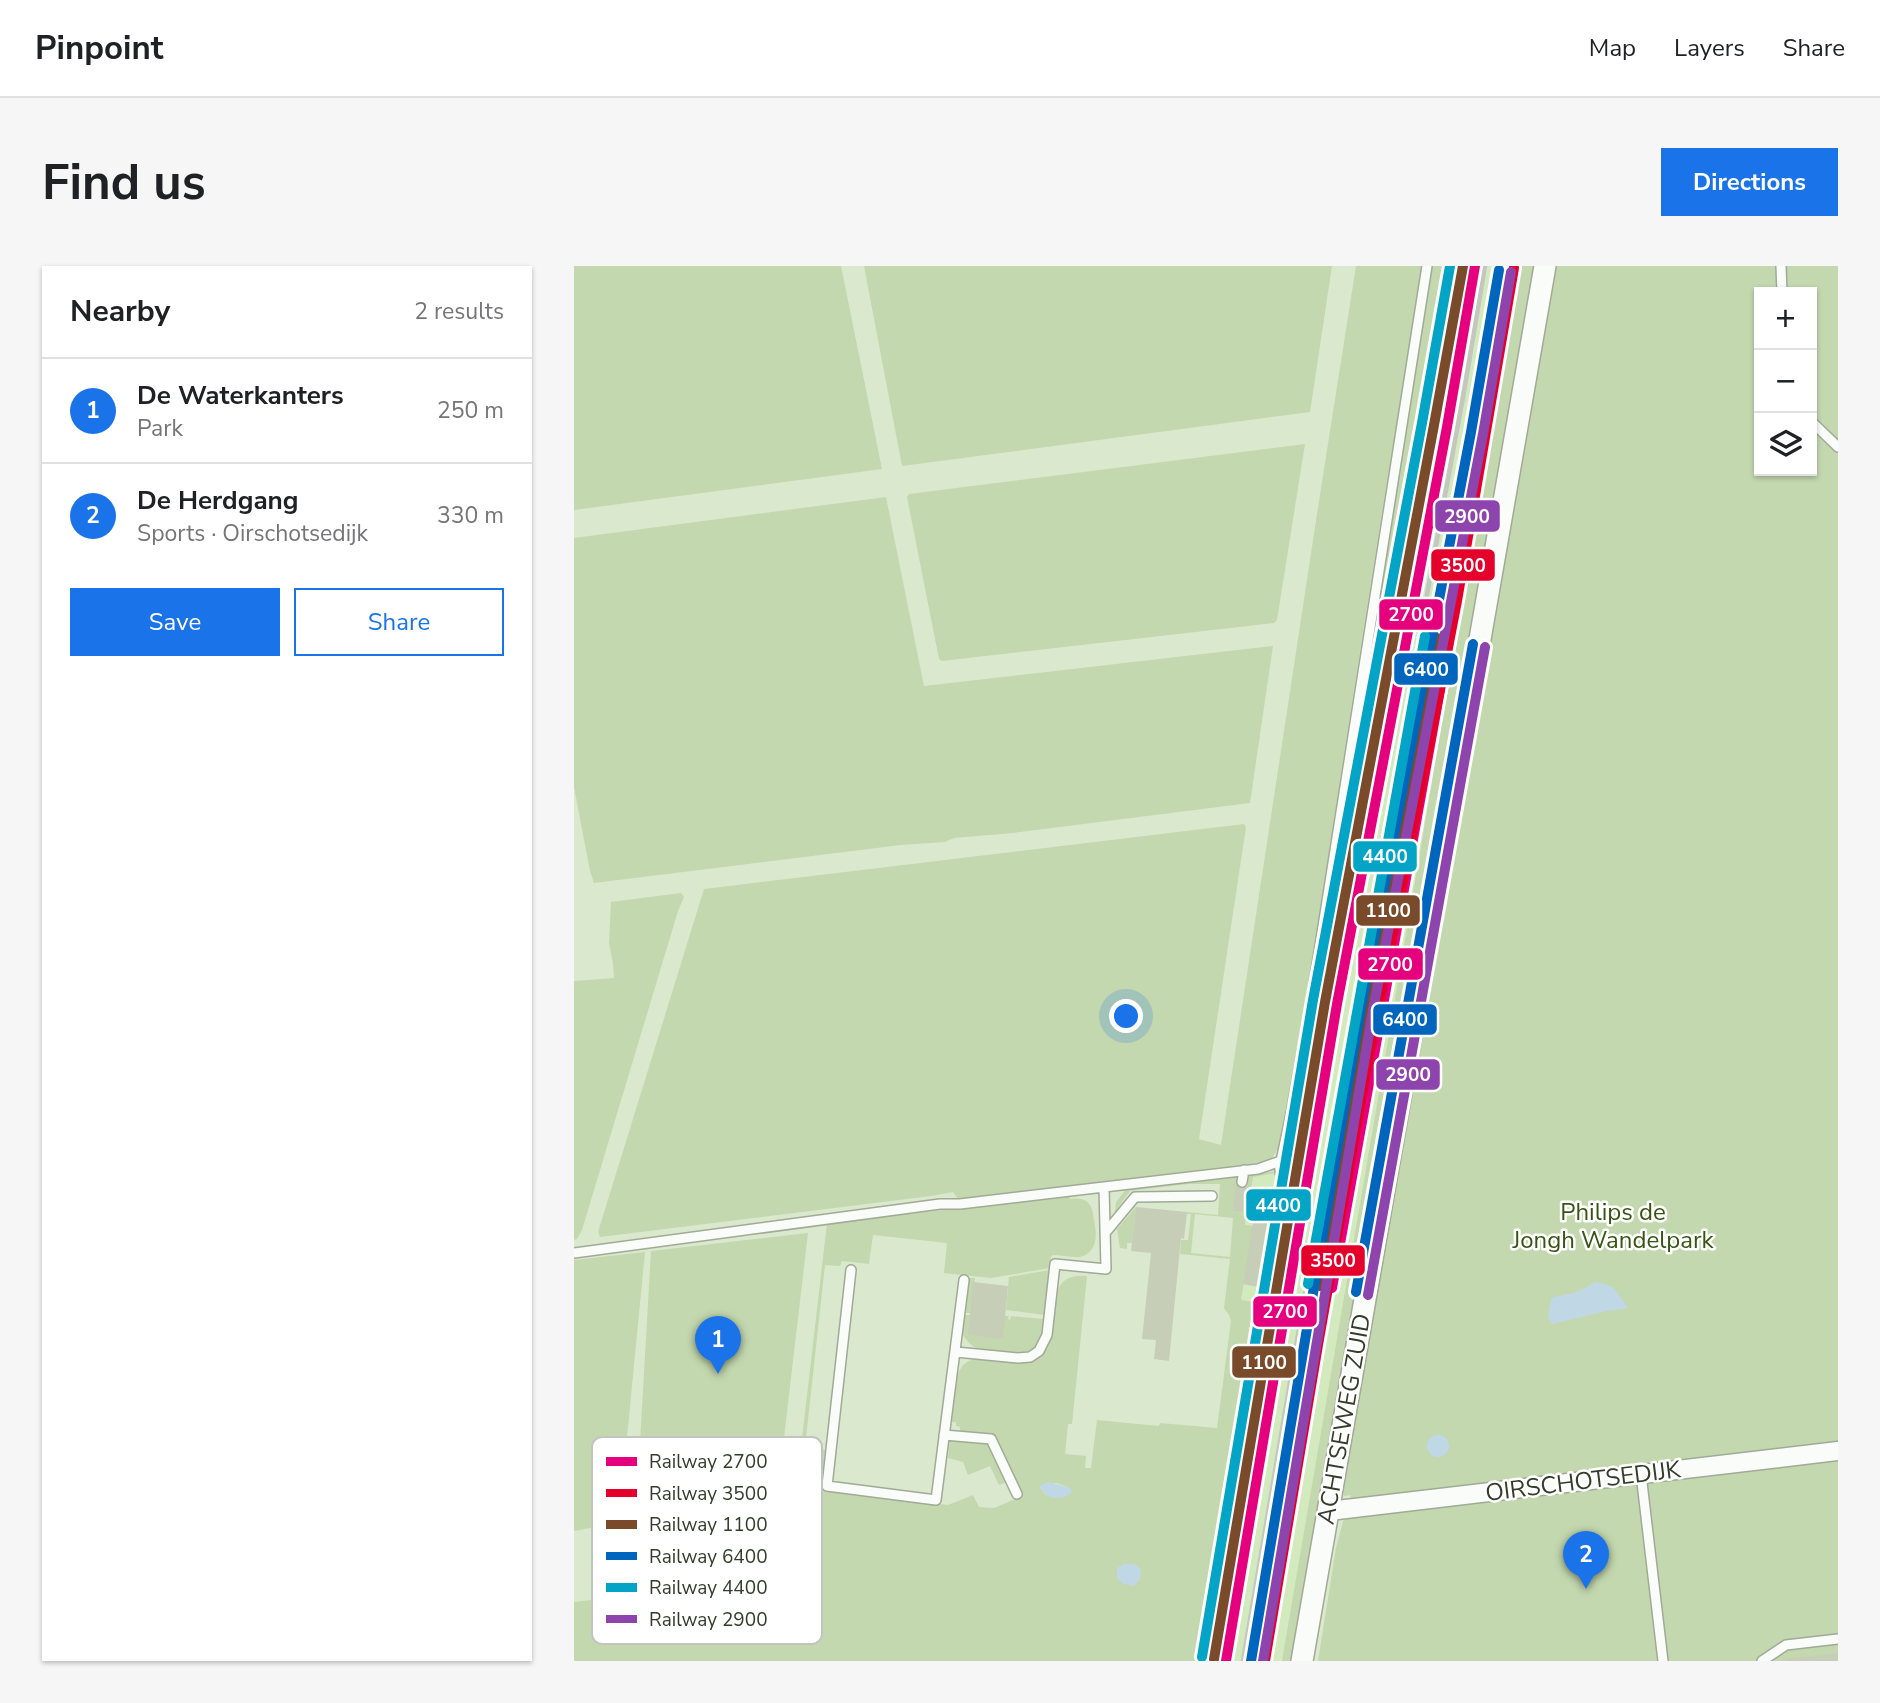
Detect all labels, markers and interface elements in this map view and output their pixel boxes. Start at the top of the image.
text: Pinpoint [35,26,163,71]
text: Map [1589,32,1636,64]
text: Layers [1674,32,1745,64]
text: Share [1783,32,1845,64]
button: Directions [1661,148,1838,216]
text: Find us [42,149,206,216]
map controls [1754,287,1817,476]
button: + [1754,287,1817,350]
text: Nearby [70,291,170,332]
text: 2 results [414,296,504,327]
button: − [1754,350,1817,413]
text: De Waterkanters [137,378,344,413]
text: 1 [86,395,100,426]
text: 250 m [437,395,504,426]
text: Park [137,413,183,444]
button: layers [1754,413,1817,476]
text: De Herdgang [137,483,299,518]
line badge: 2900 [1434,499,1501,533]
text: 2 [86,500,100,531]
text: 330 m [437,500,504,531]
text: 2900 [1444,504,1490,530]
text: Sports · Oirschotsedijk [137,518,368,549]
line badge: 3500 [1430,548,1496,582]
text: 3500 [1440,553,1486,579]
button: Save [70,588,280,656]
button: Share [294,588,504,656]
line badge: 2700 [1378,598,1444,631]
text: 2700 [1388,602,1434,628]
line badge: 6400 [1393,652,1459,686]
text: 6400 [1403,657,1449,683]
line badge: 4400 [1352,840,1418,873]
text: 4400 [1362,844,1408,870]
line badge: 1100 [1355,894,1421,927]
text: 1100 [1365,898,1411,924]
line badge: 2700 [1357,947,1424,981]
text: 2700 [1367,952,1413,978]
your location [1109,999,1143,1033]
line badge: 6400 [1372,1003,1438,1036]
text: 6400 [1382,1007,1428,1033]
line badge: 2900 [1375,1058,1441,1091]
text: 2900 [1385,1062,1431,1088]
line badge: 4400 [1245,1188,1312,1222]
text: 4400 [1255,1193,1301,1219]
park label: Philips de Jongh Wandelpark [1511,1196,1715,1256]
line badge: 3500 [1300,1244,1366,1277]
text: 3500 [1310,1248,1356,1274]
line badge: 2700 [1252,1295,1318,1328]
text: 2700 [1262,1299,1308,1325]
street label: ACHTSEWEG ZUID [1310,1311,1378,1527]
pin: 1 [695,1316,741,1374]
line badge: 1100 [1231,1345,1297,1379]
text: 1100 [1241,1350,1287,1376]
legend [592,1437,822,1644]
text: Railway 2700 [649,1449,768,1475]
street label: OIRSCHOTSEDIJK [1484,1453,1683,1509]
text: Railway 3500 [649,1481,768,1507]
text: Railway 1100 [649,1512,768,1538]
pin: 2 [1563,1531,1609,1589]
text: Railway 6400 [649,1544,768,1570]
text: Railway 4400 [649,1575,768,1601]
text: Railway 2900 [649,1607,768,1633]

